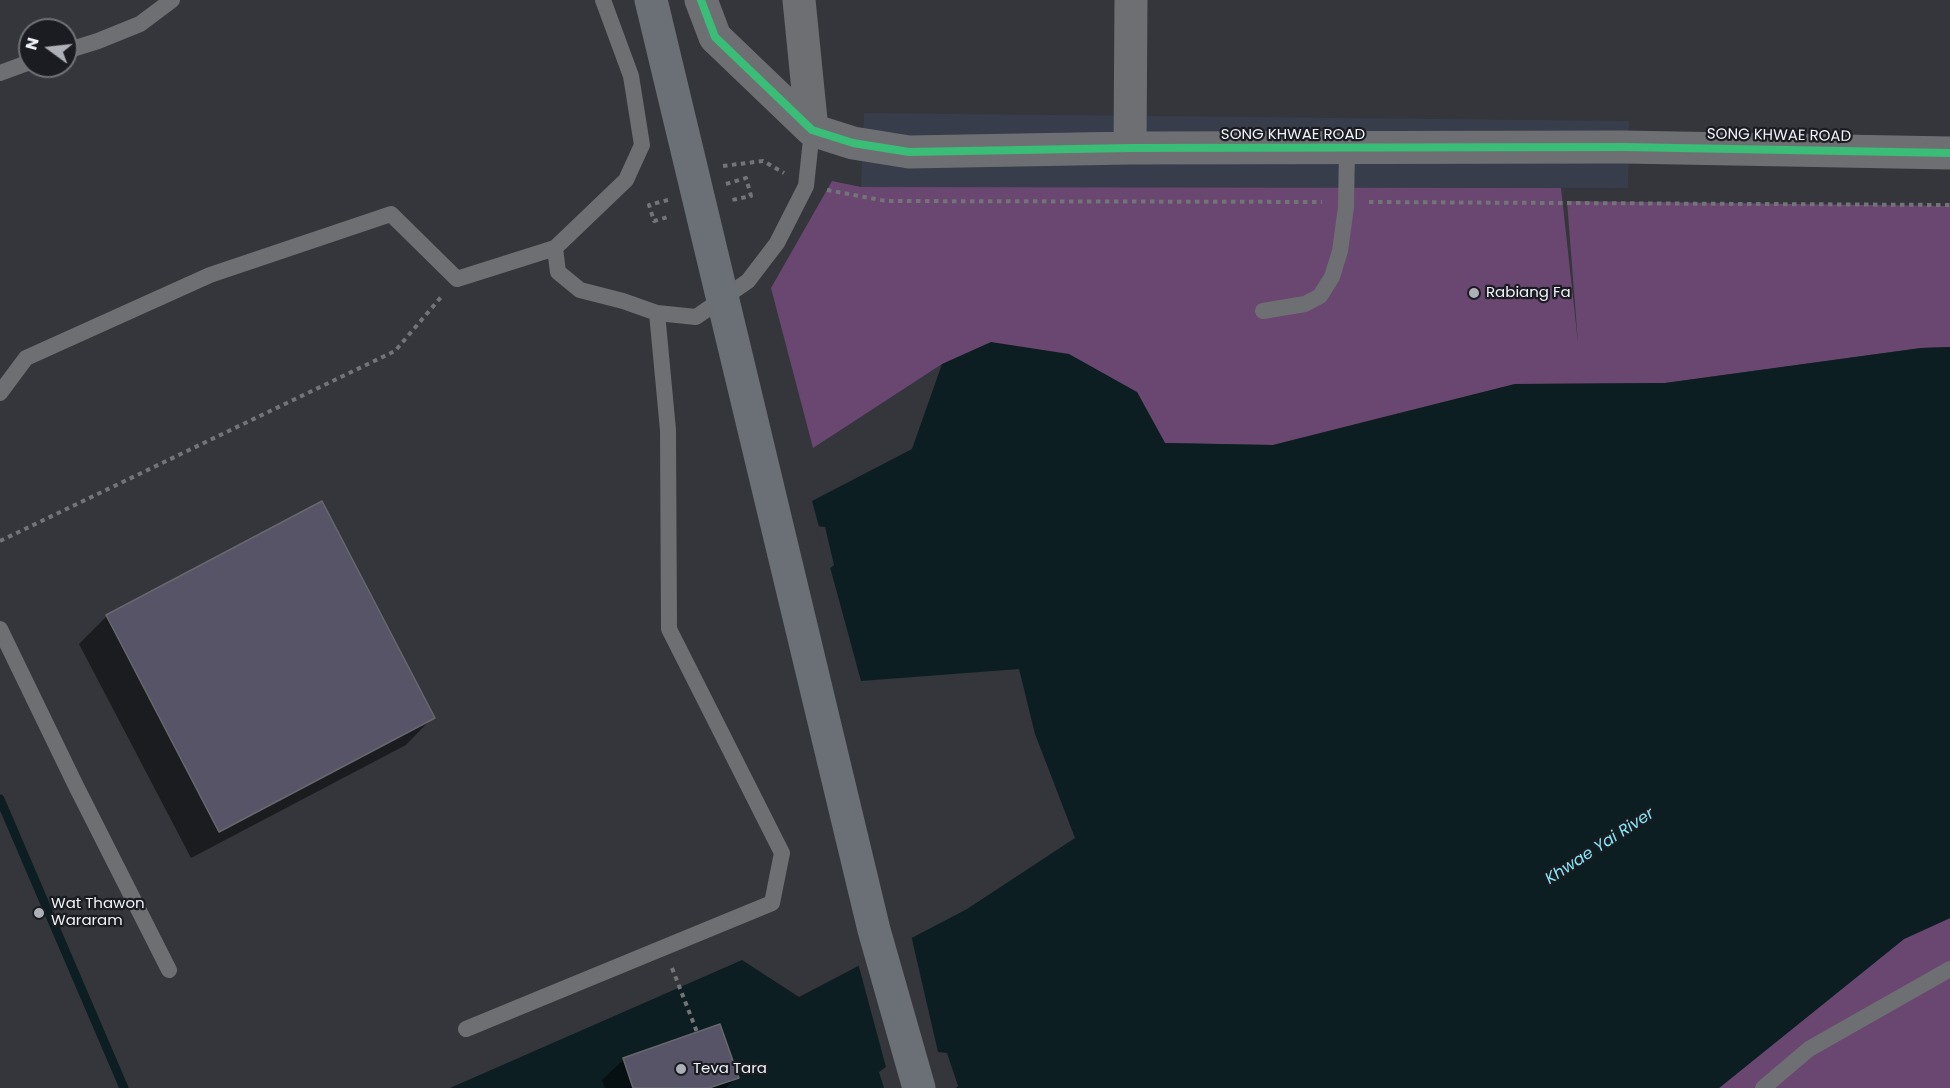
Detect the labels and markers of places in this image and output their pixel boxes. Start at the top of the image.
place label: Rabiang Fa [1486,284,1571,302]
marker: Rabiang Fa [1467,286,1481,300]
place label: Wat Thawon Wararam [51,895,145,930]
marker: Wat Thawon Wararam [32,906,46,920]
place label: Teva Tara [693,1060,767,1078]
marker: Teva Tara [674,1062,688,1076]

